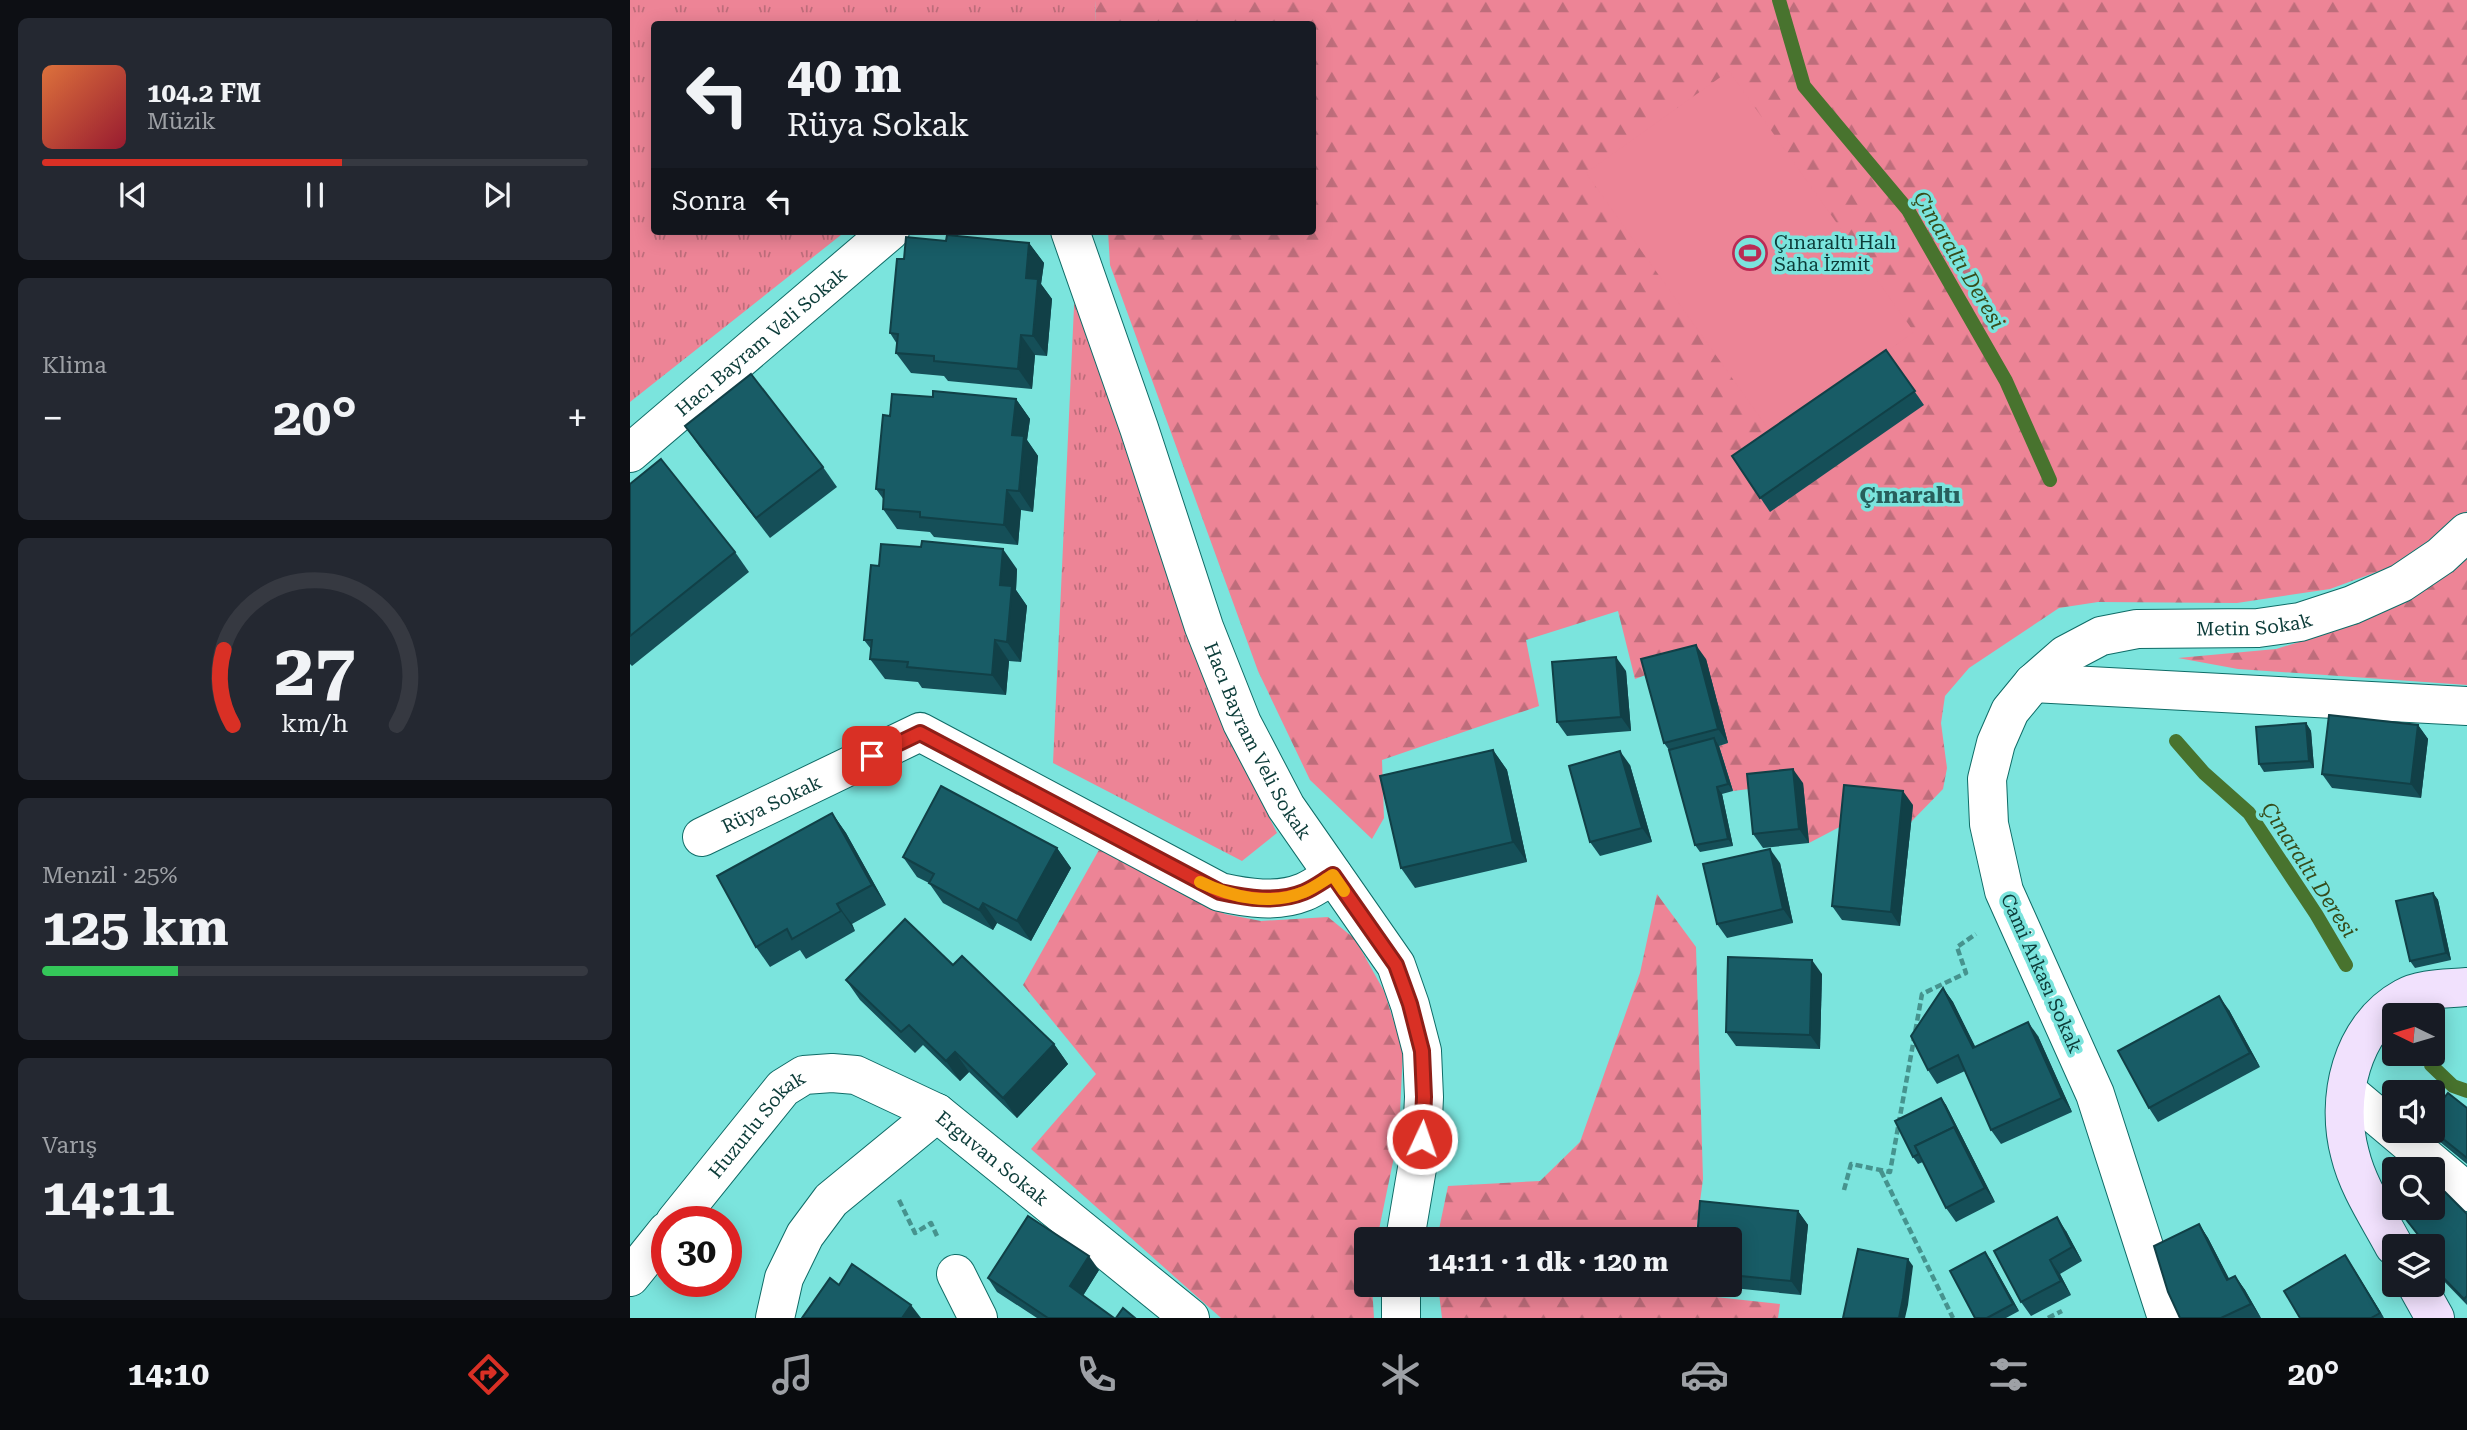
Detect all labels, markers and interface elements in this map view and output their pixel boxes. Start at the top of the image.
text: 40 m [787,47,902,104]
icon: left [672,49,763,140]
text: 104.2 FM [147,78,261,108]
text: Rüya Sokak [787,106,969,144]
text: Müzik [147,108,216,135]
icon: previous [114,176,152,214]
icon: pause [296,176,334,214]
icon: next [478,176,516,214]
icon: left [760,182,798,220]
text: Sonra [672,186,746,216]
water label: Çınaraltı Deresi [1908,187,2010,333]
place label: Çınaraltı Halı Saha İzmit [1774,231,1896,276]
sports icon: Çınaraltı Halı Saha İzmit [1731,234,1769,272]
street label: Hacı Bayram Veli Sokak [671,262,851,421]
text: Klima [42,352,107,379]
text: 20° [273,387,357,448]
text: − [42,396,63,440]
text: + [567,396,588,440]
district label: Çınaraltı [1860,482,1961,509]
street label: Metin Sokak [2196,608,2315,641]
text: 27 [274,628,356,713]
street label: Hacı Bayram Veli Sokak [1199,639,1316,844]
text: km/h [282,709,348,738]
pin [842,726,902,786]
icon: arrive [853,737,891,775]
street label: Rüya Sokak [718,770,825,838]
water label: Çınaraltı Deresi [2256,798,2362,942]
text: Menzil · 25% [42,862,178,889]
street label: Cami Arkası Sokak [1996,890,2087,1057]
text: 125 km [42,897,229,958]
north arrow [2382,1003,2445,1066]
map controls [2382,1003,2445,1297]
street label: Huzurlu Sokak [704,1066,810,1183]
button: sound [2382,1080,2445,1143]
position arrow [1385,1102,1459,1176]
street label: Erguvan Sokak [931,1106,1053,1211]
text: Varış [42,1132,97,1159]
button: search [2382,1157,2445,1220]
text: 14:11 [42,1167,175,1228]
speed limit sign: 30 [651,1206,742,1297]
button: layers [2382,1234,2445,1297]
text: 14:11 · 1 dk · 120 m [1428,1247,1668,1277]
icon: directions [464,1350,513,1399]
icon: music [768,1350,817,1399]
icon: phone [1072,1350,1121,1399]
icon: climate [1376,1350,1425,1399]
icon: car [1680,1350,1729,1399]
icon: filters [1984,1350,2033,1399]
text: 14:10 [127,1355,209,1393]
text: 20° [2288,1355,2340,1393]

